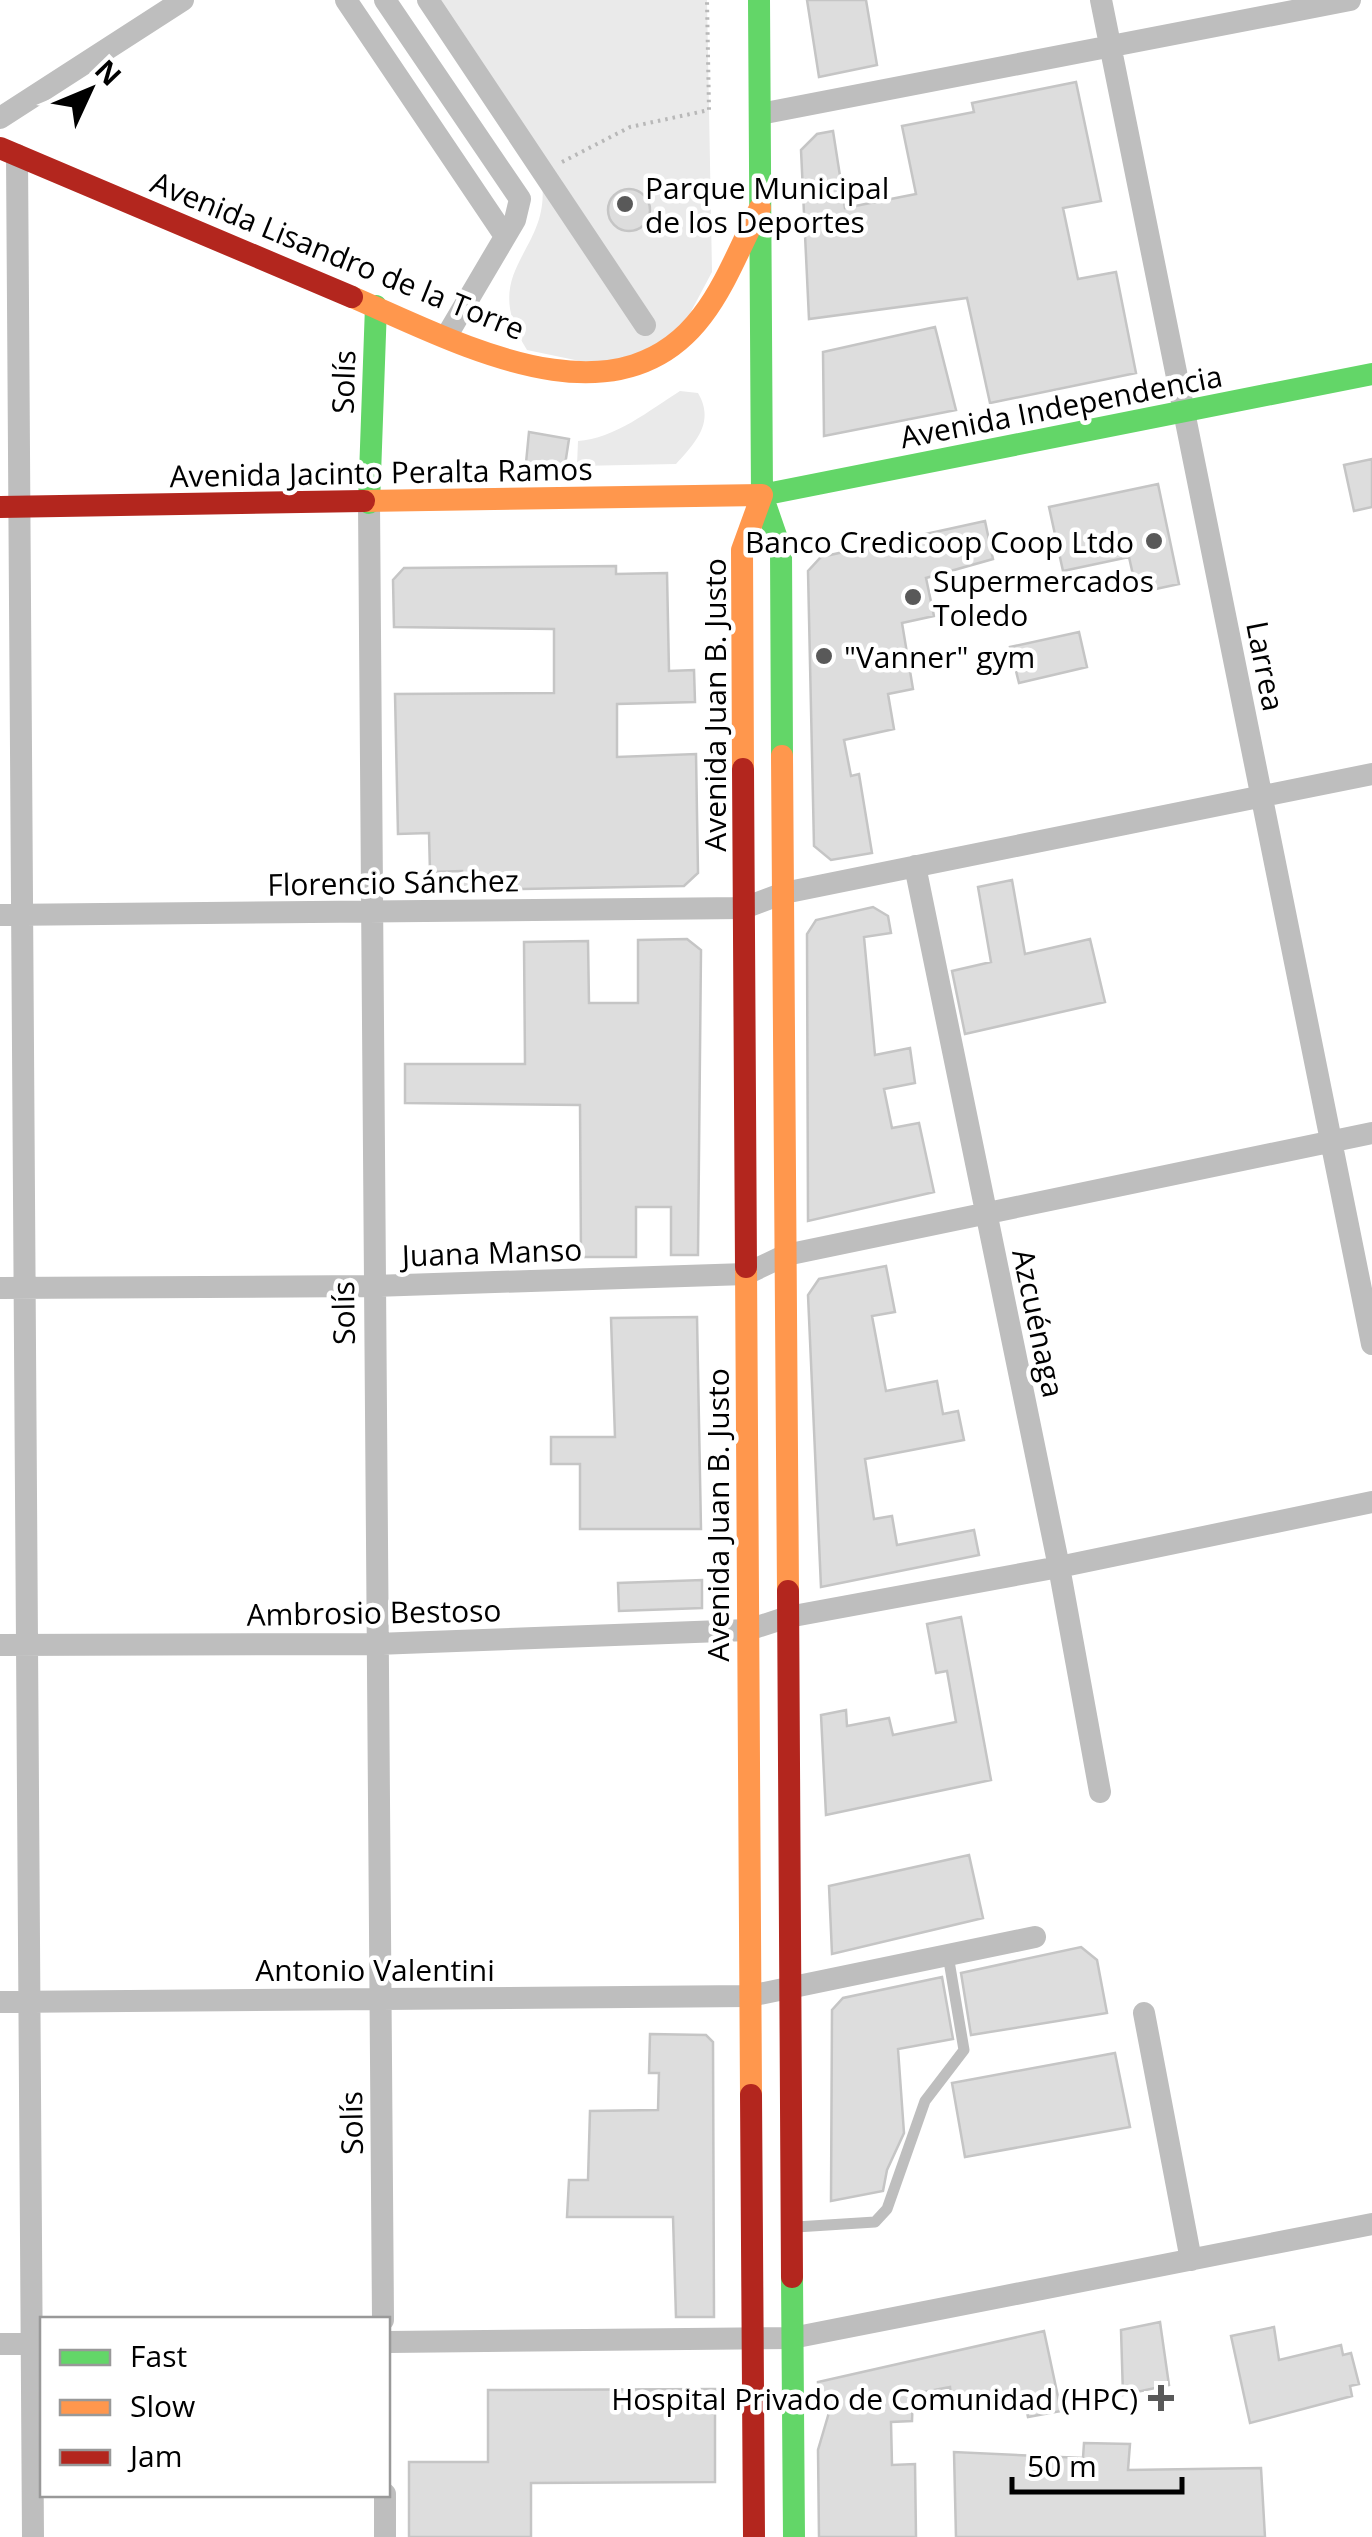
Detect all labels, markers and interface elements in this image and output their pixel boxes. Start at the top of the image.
north arrow [40,40,140,140]
text: N [87,51,130,93]
street label: Avenida Lisandro de la Torre [145,161,531,349]
place label: Parque Municipal de los Deportes [645,167,889,242]
marker: Parque Municipal de los Deportes [614,193,636,215]
street label: Solís [321,349,365,415]
street label: Avenida Independencia [896,355,1226,457]
street label: Avenida Jacinto Peralta Ramos [169,448,593,496]
place label: Banco Credicoop Coop Ltdo [745,521,1134,562]
marker: Banco Credicoop Coop Ltdo [1143,530,1165,552]
street label: Avenida Juan B. Justo [694,558,735,852]
place label: Supermercados Toledo [933,560,1154,635]
marker: Supermercados Toledo [902,586,924,608]
street label: Larrea [1237,618,1295,714]
place label: "Vanner" gym [844,636,1035,677]
marker: "Vanner" gym [813,645,835,667]
street label: Florencio Sánchez [267,859,519,905]
street label: Juana Manso [398,1228,583,1276]
street label: Azcuénaga [1003,1245,1075,1401]
street label: Solís [322,1281,364,1345]
street label: Avenida Juan B. Justo [697,1368,738,1662]
street label: Ambrosio Bestoso [246,1589,502,1635]
street label: Antonio Valentini [255,1949,495,1990]
street label: Solís [330,2091,372,2155]
legend [40,2317,390,2497]
text: Fast [130,2335,187,2376]
place label: Hospital Privado de Comunidad (HPC) [611,2378,1138,2419]
text: Slow [130,2385,195,2426]
marker: Hospital Privado de Comunidad (HPC) [1148,2385,1174,2411]
scale bar [1012,2432,1182,2494]
text: Jam [127,2435,183,2476]
text: 50 m [1027,2445,1097,2486]

